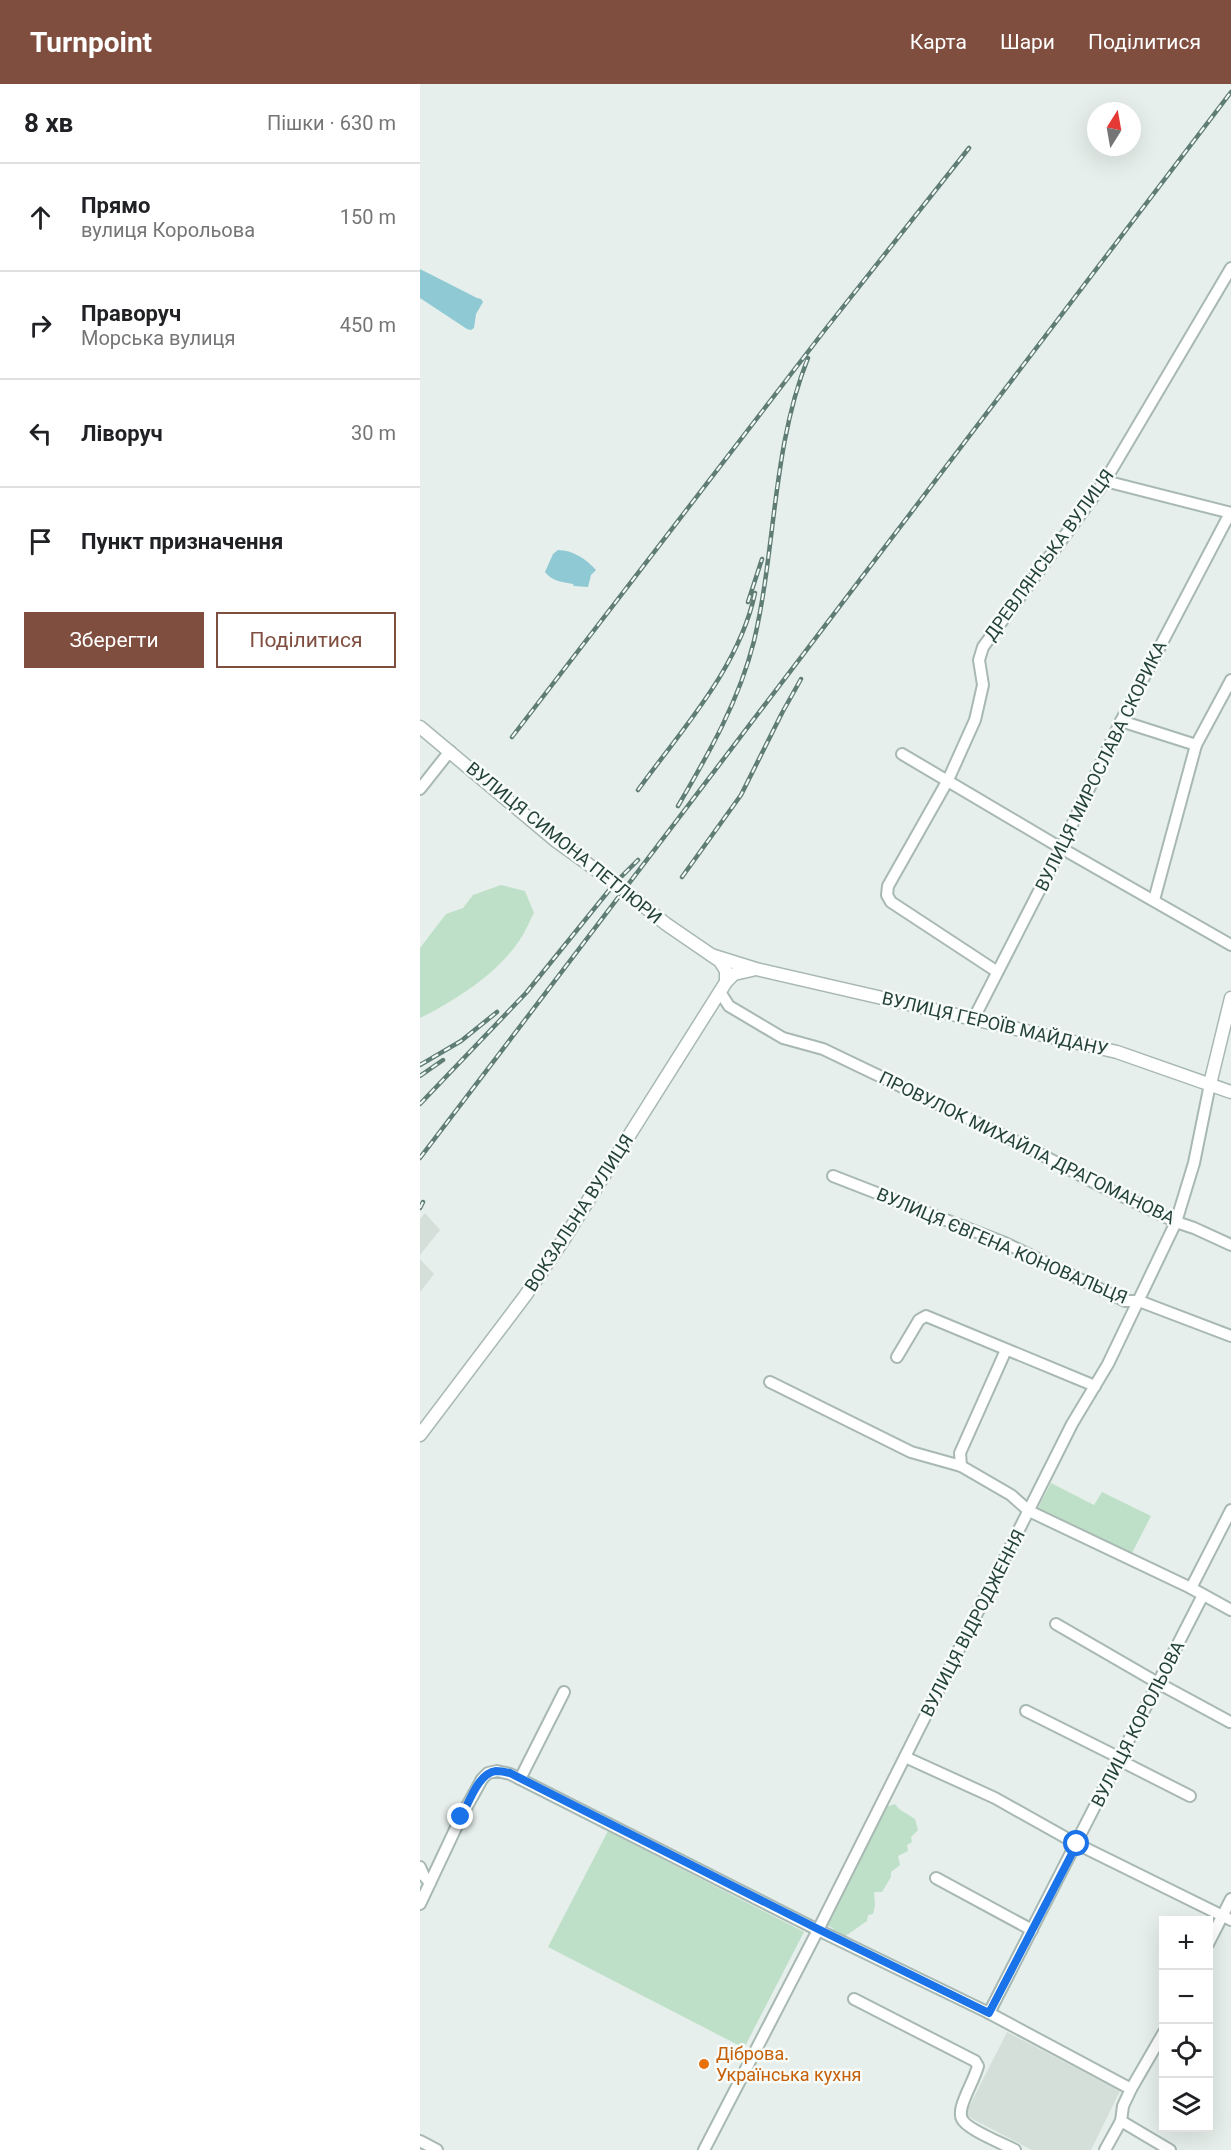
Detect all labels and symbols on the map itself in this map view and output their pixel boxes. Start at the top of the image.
north arrow [1087,102,1141,156]
street label: ДРЕВЛЯНСЬКА ВУЛИЦЯ [979,465,1118,644]
street label: ВУЛИЦЯ МИРОСЛАВА СКОРИКА [1031,637,1171,894]
street label: ВУЛИЦЯ СИМОНА ПЕТЛЮРИ [462,757,666,928]
street label: ВУЛИЦЯ ГЕРОЇВ МАЙДАНУ [880,987,1110,1060]
street label: ПРОВУЛОК МИХАЙЛА ДРАГОМАНОВА [876,1067,1179,1229]
street label: ВОКЗАЛЬНА ВУЛИЦЯ [520,1130,637,1295]
street label: ВУЛИЦЯ ЄВГЕНА КОНОВАЛЬЦЯ [874,1183,1131,1308]
street label: ВУЛИЦЯ ВІДРОДЖЕННЯ [916,1526,1029,1720]
street label: ВУЛИЦЯ КОРОЛЬОВА [1087,1637,1189,1810]
route end [447,1803,473,1829]
route start [1063,1830,1089,1856]
place label: Діброва. Українська кухня [716,2043,862,2085]
marker: Діброва. Українська кухня [697,2057,711,2071]

